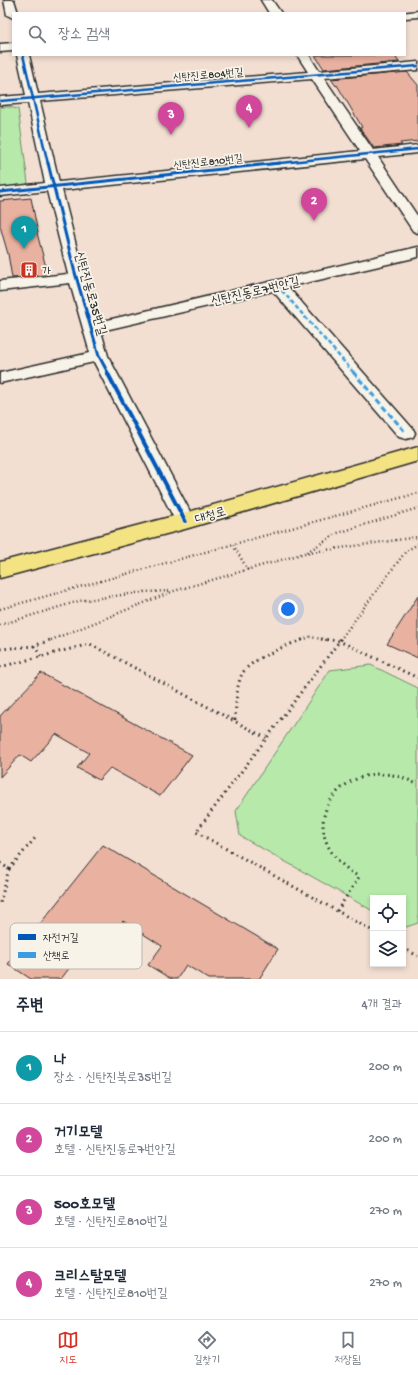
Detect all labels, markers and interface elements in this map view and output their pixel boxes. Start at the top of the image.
search box [12,12,406,56]
icon: search [26,23,48,45]
text: 장소 검색 [58,26,110,44]
street label: 신탄진로804번길 [172,66,244,85]
pin: 4 [236,95,262,128]
pin: 3 [158,102,184,135]
street label: 신탄진로810번길 [173,152,244,173]
pin: 2 [301,188,327,221]
pin: 1 [11,216,37,249]
street label: 신탄진동로35번길 [70,250,109,337]
building icon: 가 [19,260,39,280]
place label: 가 [42,266,51,278]
street label: 신탄진동로7번안길 [210,275,301,310]
street label: 대청로 [194,505,228,528]
your location [278,599,298,619]
map controls [370,895,406,967]
button: locate [370,895,406,931]
legend [10,923,142,969]
button: layers [370,931,406,967]
text: 자전거길 [43,932,79,945]
text: 산책로 [43,951,70,963]
text: 주변 [16,997,43,1017]
text: 4개 결과 [361,998,402,1013]
text: 나 [54,1052,66,1070]
text: 1 [26,1060,32,1075]
text: 200 m [369,1060,402,1075]
text: 장소 · 신탄진북로35번길 [54,1071,172,1086]
text: 거기모텔 [54,1124,102,1142]
text: 2 [26,1132,32,1147]
text: 200 m [369,1132,402,1147]
text: 호텔 · 신탄진동로7번안길 [54,1143,176,1158]
text: 500호모텔 [54,1196,115,1214]
text: 3 [26,1204,32,1219]
text: 270 m [369,1204,402,1219]
text: 호텔 · 신탄진로810번길 [54,1215,168,1230]
text: 크리스탈모텔 [54,1268,126,1286]
text: 4 [26,1276,32,1291]
text: 270 m [369,1276,402,1291]
text: 호텔 · 신탄진로810번길 [54,1287,168,1302]
tab: 지도 [57,1329,79,1367]
tab: 길찾기 [193,1329,220,1367]
tab: 저장됨 [334,1329,361,1367]

